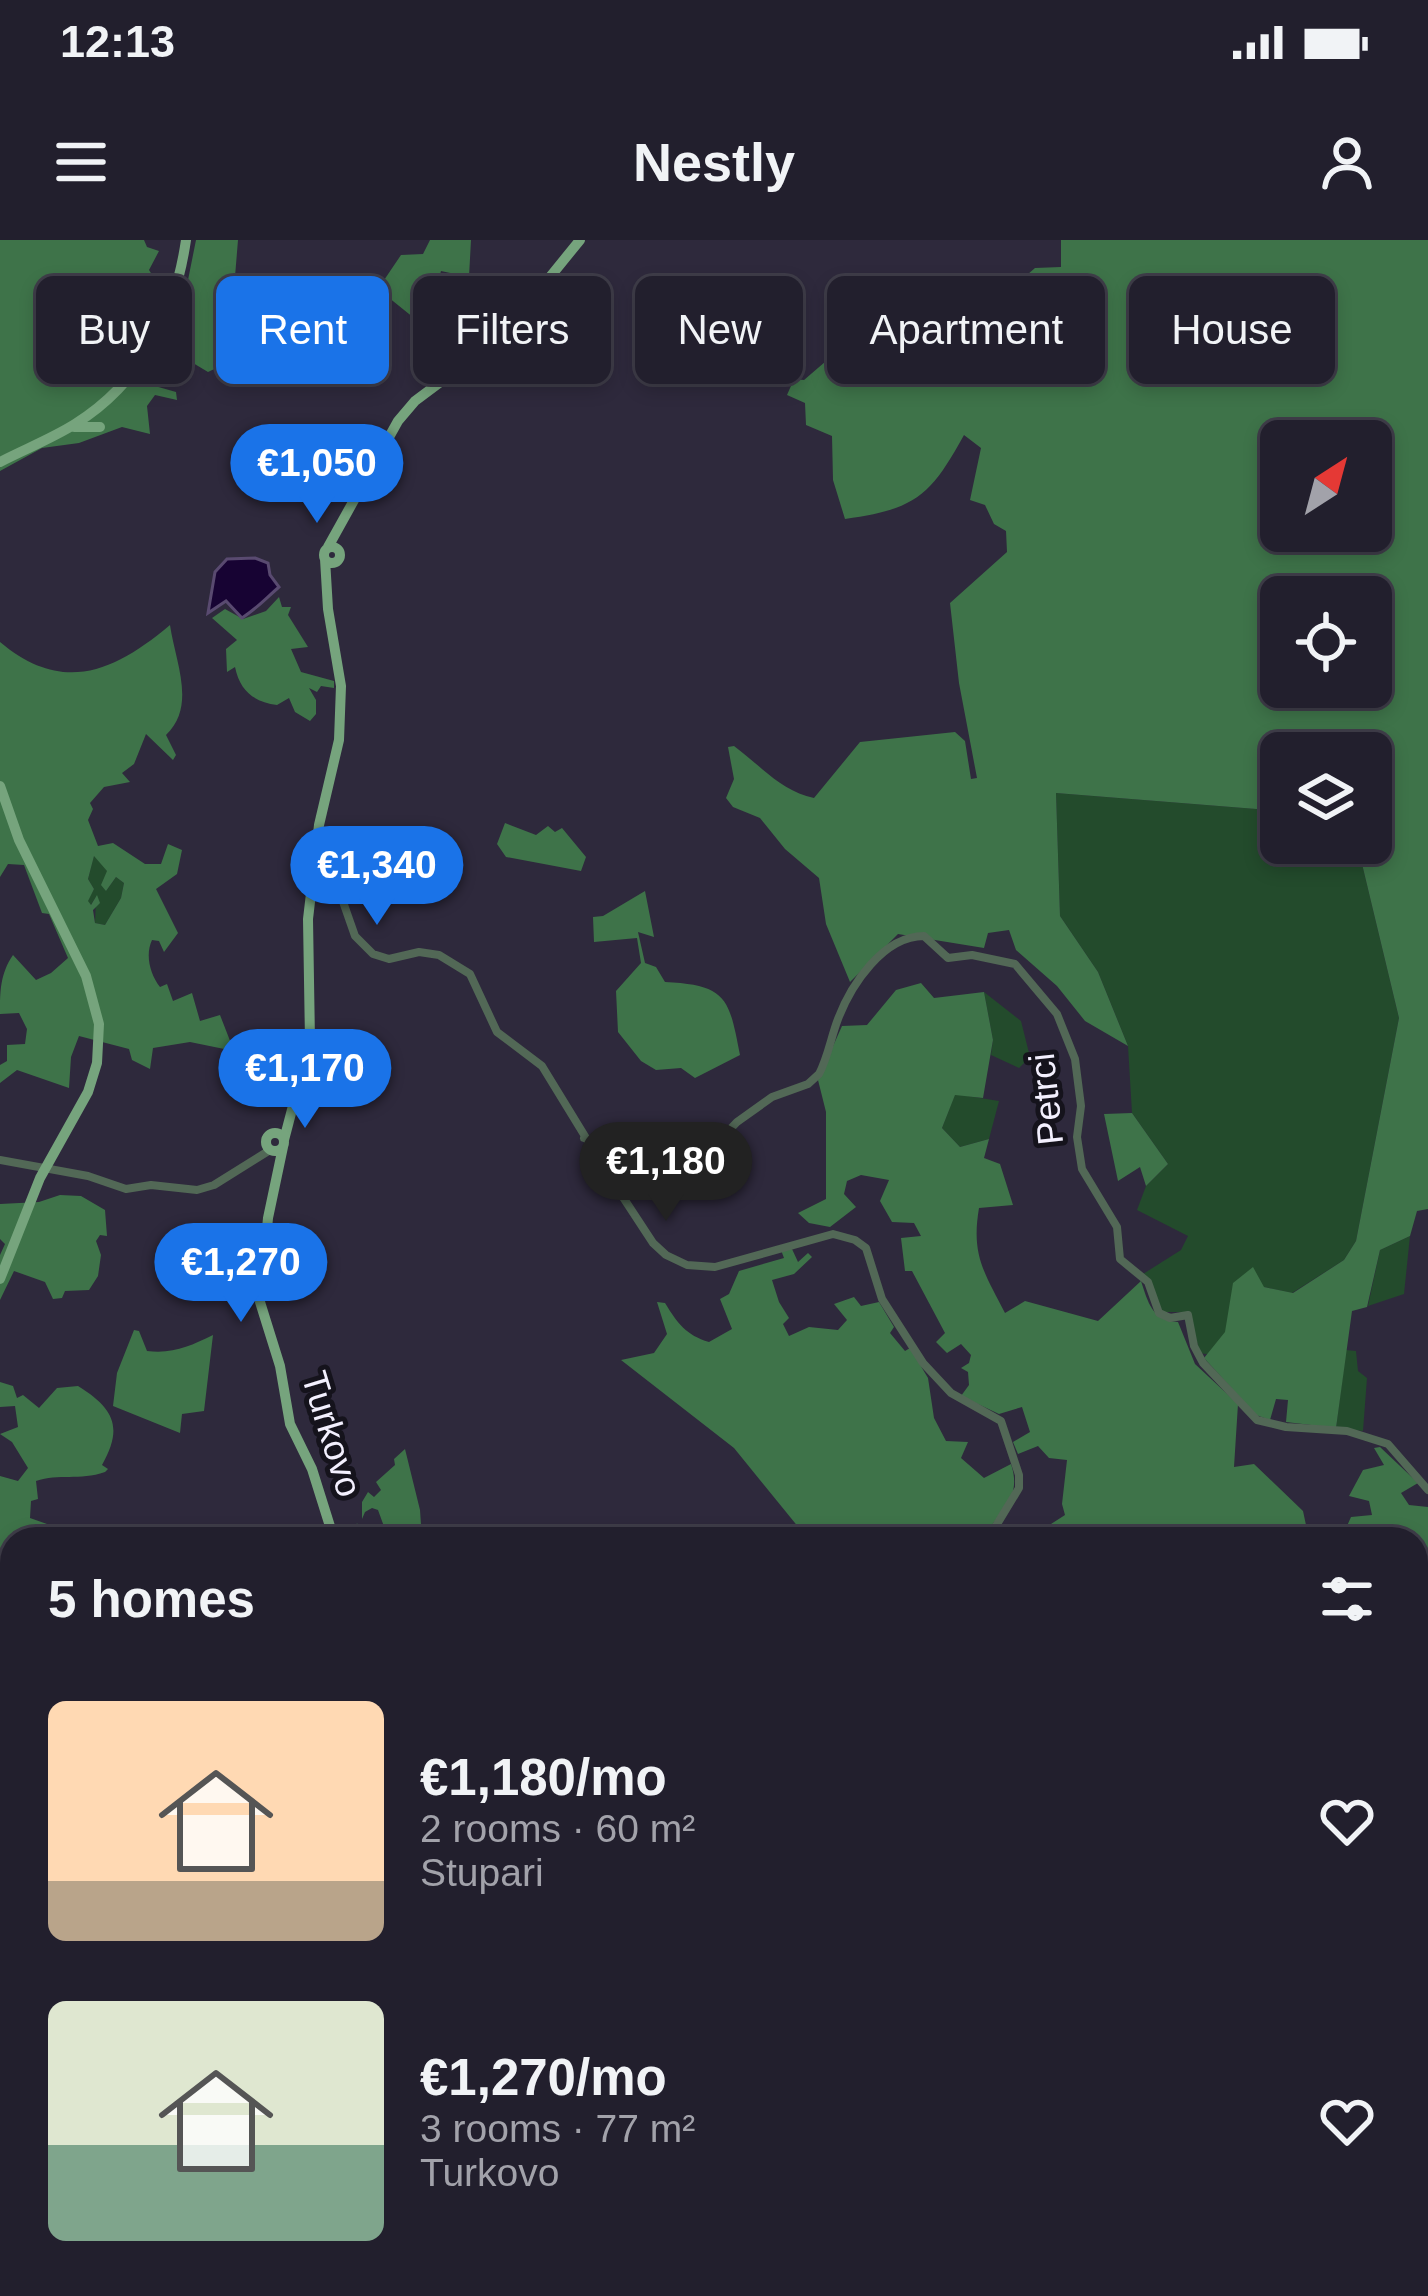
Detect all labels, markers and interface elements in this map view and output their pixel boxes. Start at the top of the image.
text: 12:13 [60,16,175,67]
icon: menu [48,129,114,195]
icon: person [1314,129,1380,195]
text: Nestly [633,132,795,192]
chip: Buy [36,276,192,384]
chip: Rent [216,276,389,384]
chip: Filters [413,276,611,384]
chip: New [635,276,803,384]
chip: Apartment [827,276,1105,384]
chip: House [1129,276,1335,384]
north arrow [1260,420,1392,552]
map controls [1260,420,1392,864]
pin: €1,050 [219,424,415,526]
text: €1,050 [257,441,377,484]
button: locate [1260,576,1392,708]
button: layers [1260,732,1392,864]
pin: €1,340 [279,826,475,928]
text: €1,340 [317,843,437,886]
pin: €1,170 [207,1029,403,1131]
text: €1,170 [245,1046,365,1089]
street label: Petrci [1021,1051,1071,1147]
pin: €1,180 [568,1122,764,1224]
text: €1,180 [606,1139,726,1182]
pin: €1,270 [143,1223,339,1325]
text: €1,270 [181,1240,301,1283]
street label: Turkovo [294,1366,370,1502]
icon: filters [1314,1566,1380,1632]
text: 5 homes [48,1571,255,1628]
icon: home [144,1749,288,1893]
text: €1,180/mo [420,1749,667,1806]
icon: heart [1314,1788,1380,1854]
text: 2 rooms · 60 m² [420,1807,695,1850]
text: Stupari [420,1851,544,1894]
icon: home [144,2049,288,2193]
text: €1,270/mo [420,2049,667,2106]
icon: heart [1314,2088,1380,2154]
text: 3 rooms · 77 m² [420,2107,695,2150]
text: Turkovo [420,2151,559,2194]

